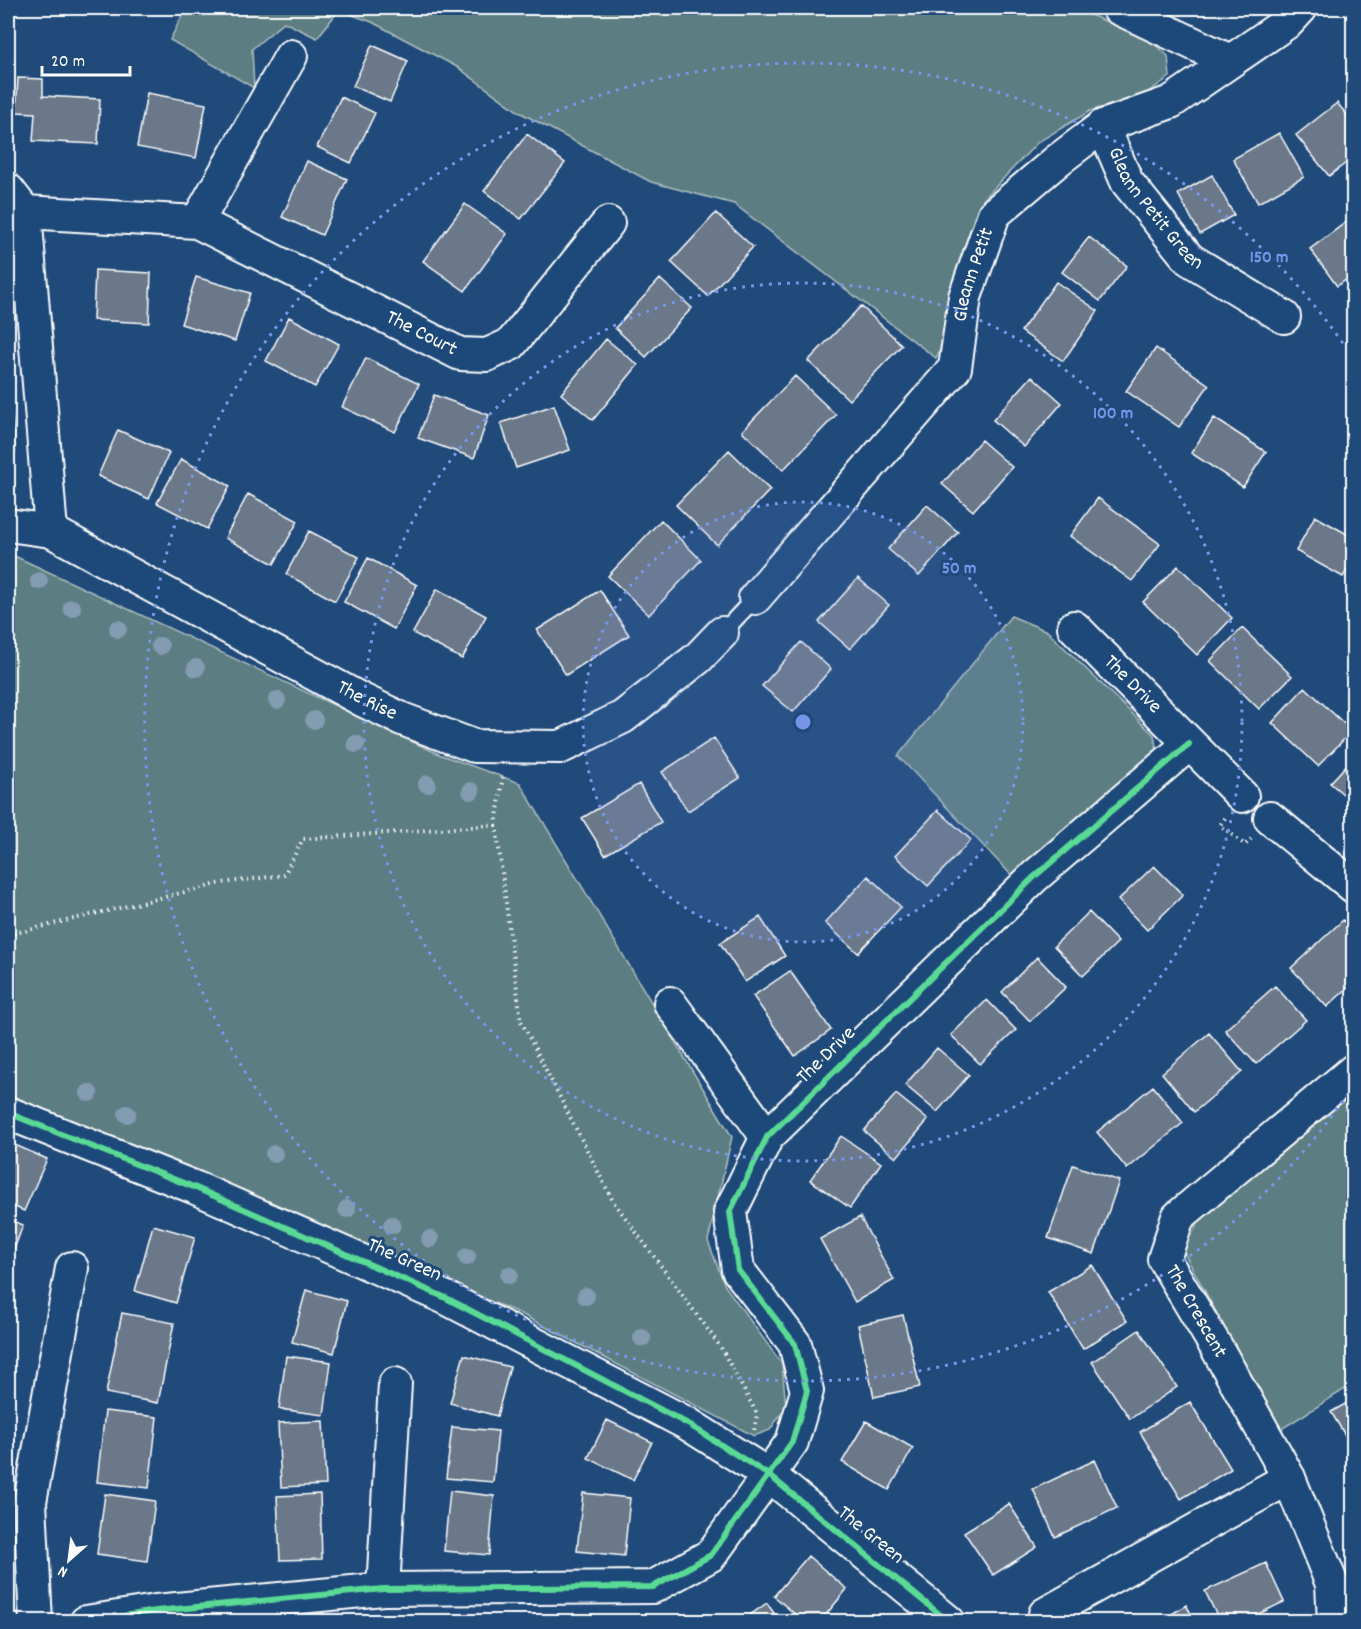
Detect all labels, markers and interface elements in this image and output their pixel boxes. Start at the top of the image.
scale bar [42,39,130,77]
text: 20 m [51,50,85,75]
street label: Gleann Petit Green [1099,143,1208,279]
street label: Gleann Petit [947,224,1003,324]
text: 150 m [1250,246,1288,271]
street label: The Court [380,304,462,365]
text: 100 m [1093,402,1133,427]
text: 50 m [942,557,976,582]
street label: The Drive [1096,649,1168,721]
street label: The Rise [331,674,402,729]
centre of rings [793,712,813,732]
street label: The Drive [790,1020,864,1092]
street label: The Green [362,1231,446,1291]
street label: The Crescent [1156,1260,1234,1365]
street label: The Green [830,1500,910,1572]
north arrow [39,1530,99,1590]
text: N [54,1559,72,1583]

